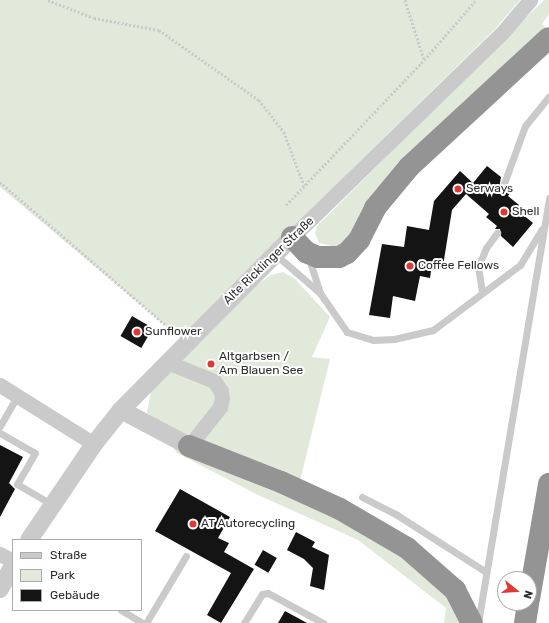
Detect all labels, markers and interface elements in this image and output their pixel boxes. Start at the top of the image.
place label: Serways [466,182,513,196]
marker: Serways [453,184,463,194]
place label: Shell [512,205,539,219]
marker: Shell [499,207,509,217]
street label: Alte Ricklinger Straße [221,214,317,308]
place label: Coffee Fellows [418,259,499,273]
marker: Coffee Fellows [405,261,415,271]
place label: Sunflower [145,325,202,339]
marker: Sunflower [132,327,142,337]
place label: Altgarbsen / Am Blauen See [219,350,303,378]
marker: Altgarbsen / Am Blauen See [206,359,216,369]
place label: AT Autorecycling [201,517,296,531]
marker: AT Autorecycling [188,519,198,529]
legend [12,539,142,611]
text: Straße [50,548,87,562]
text: Park [50,568,75,582]
north arrow [497,571,537,611]
text: Gebäude [50,588,100,602]
text: N [521,589,535,600]

